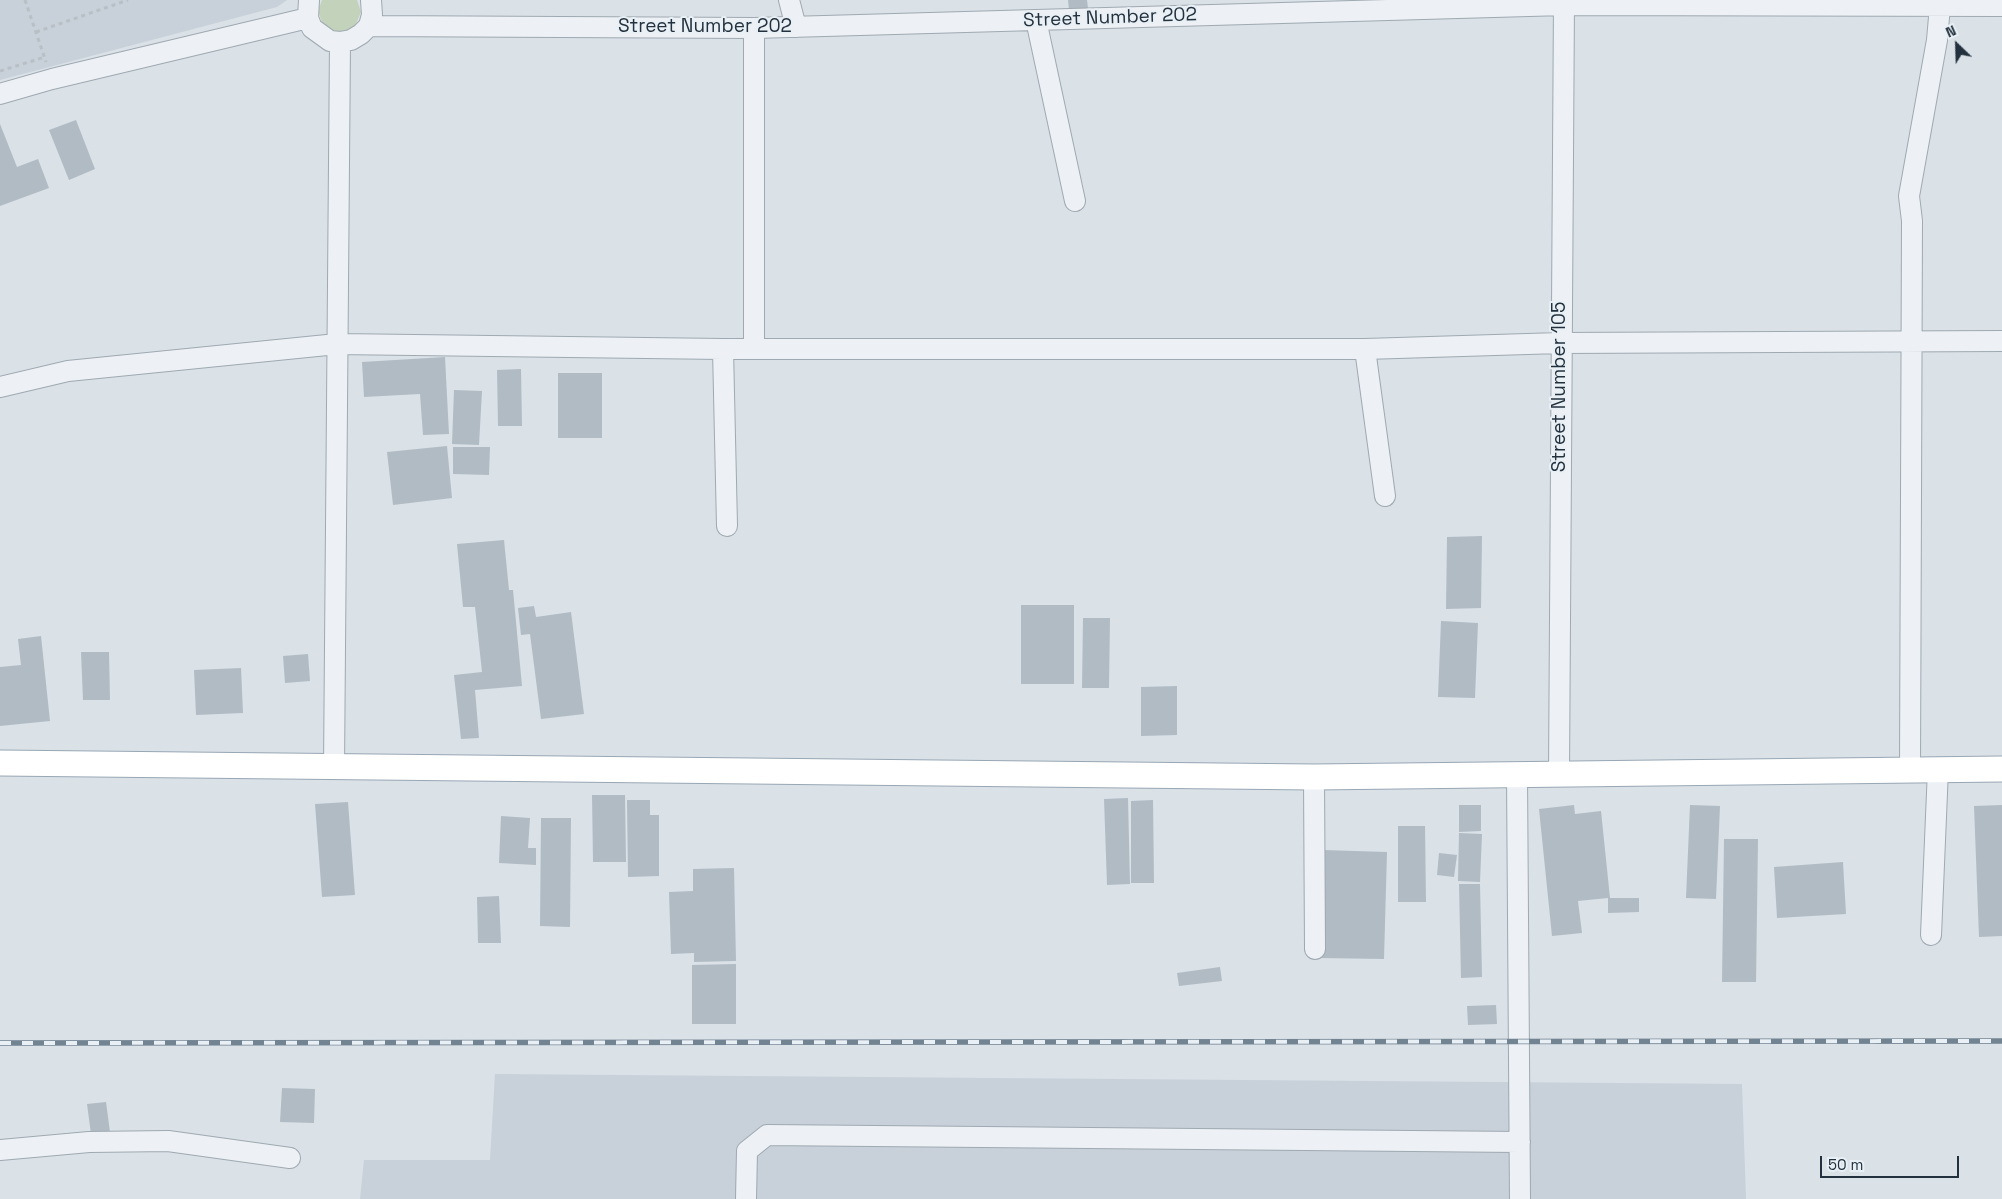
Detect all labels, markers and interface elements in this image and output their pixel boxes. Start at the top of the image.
street label: Street Number 202 [1023,4,1197,32]
street label: Street Number 202 [618,16,792,38]
north arrow [1932,20,1982,70]
text: N [1943,21,1959,41]
street label: Street Number 105 [1549,302,1571,472]
scale bar [1822,1146,1961,1178]
text: 50 m [1828,1155,1863,1174]

